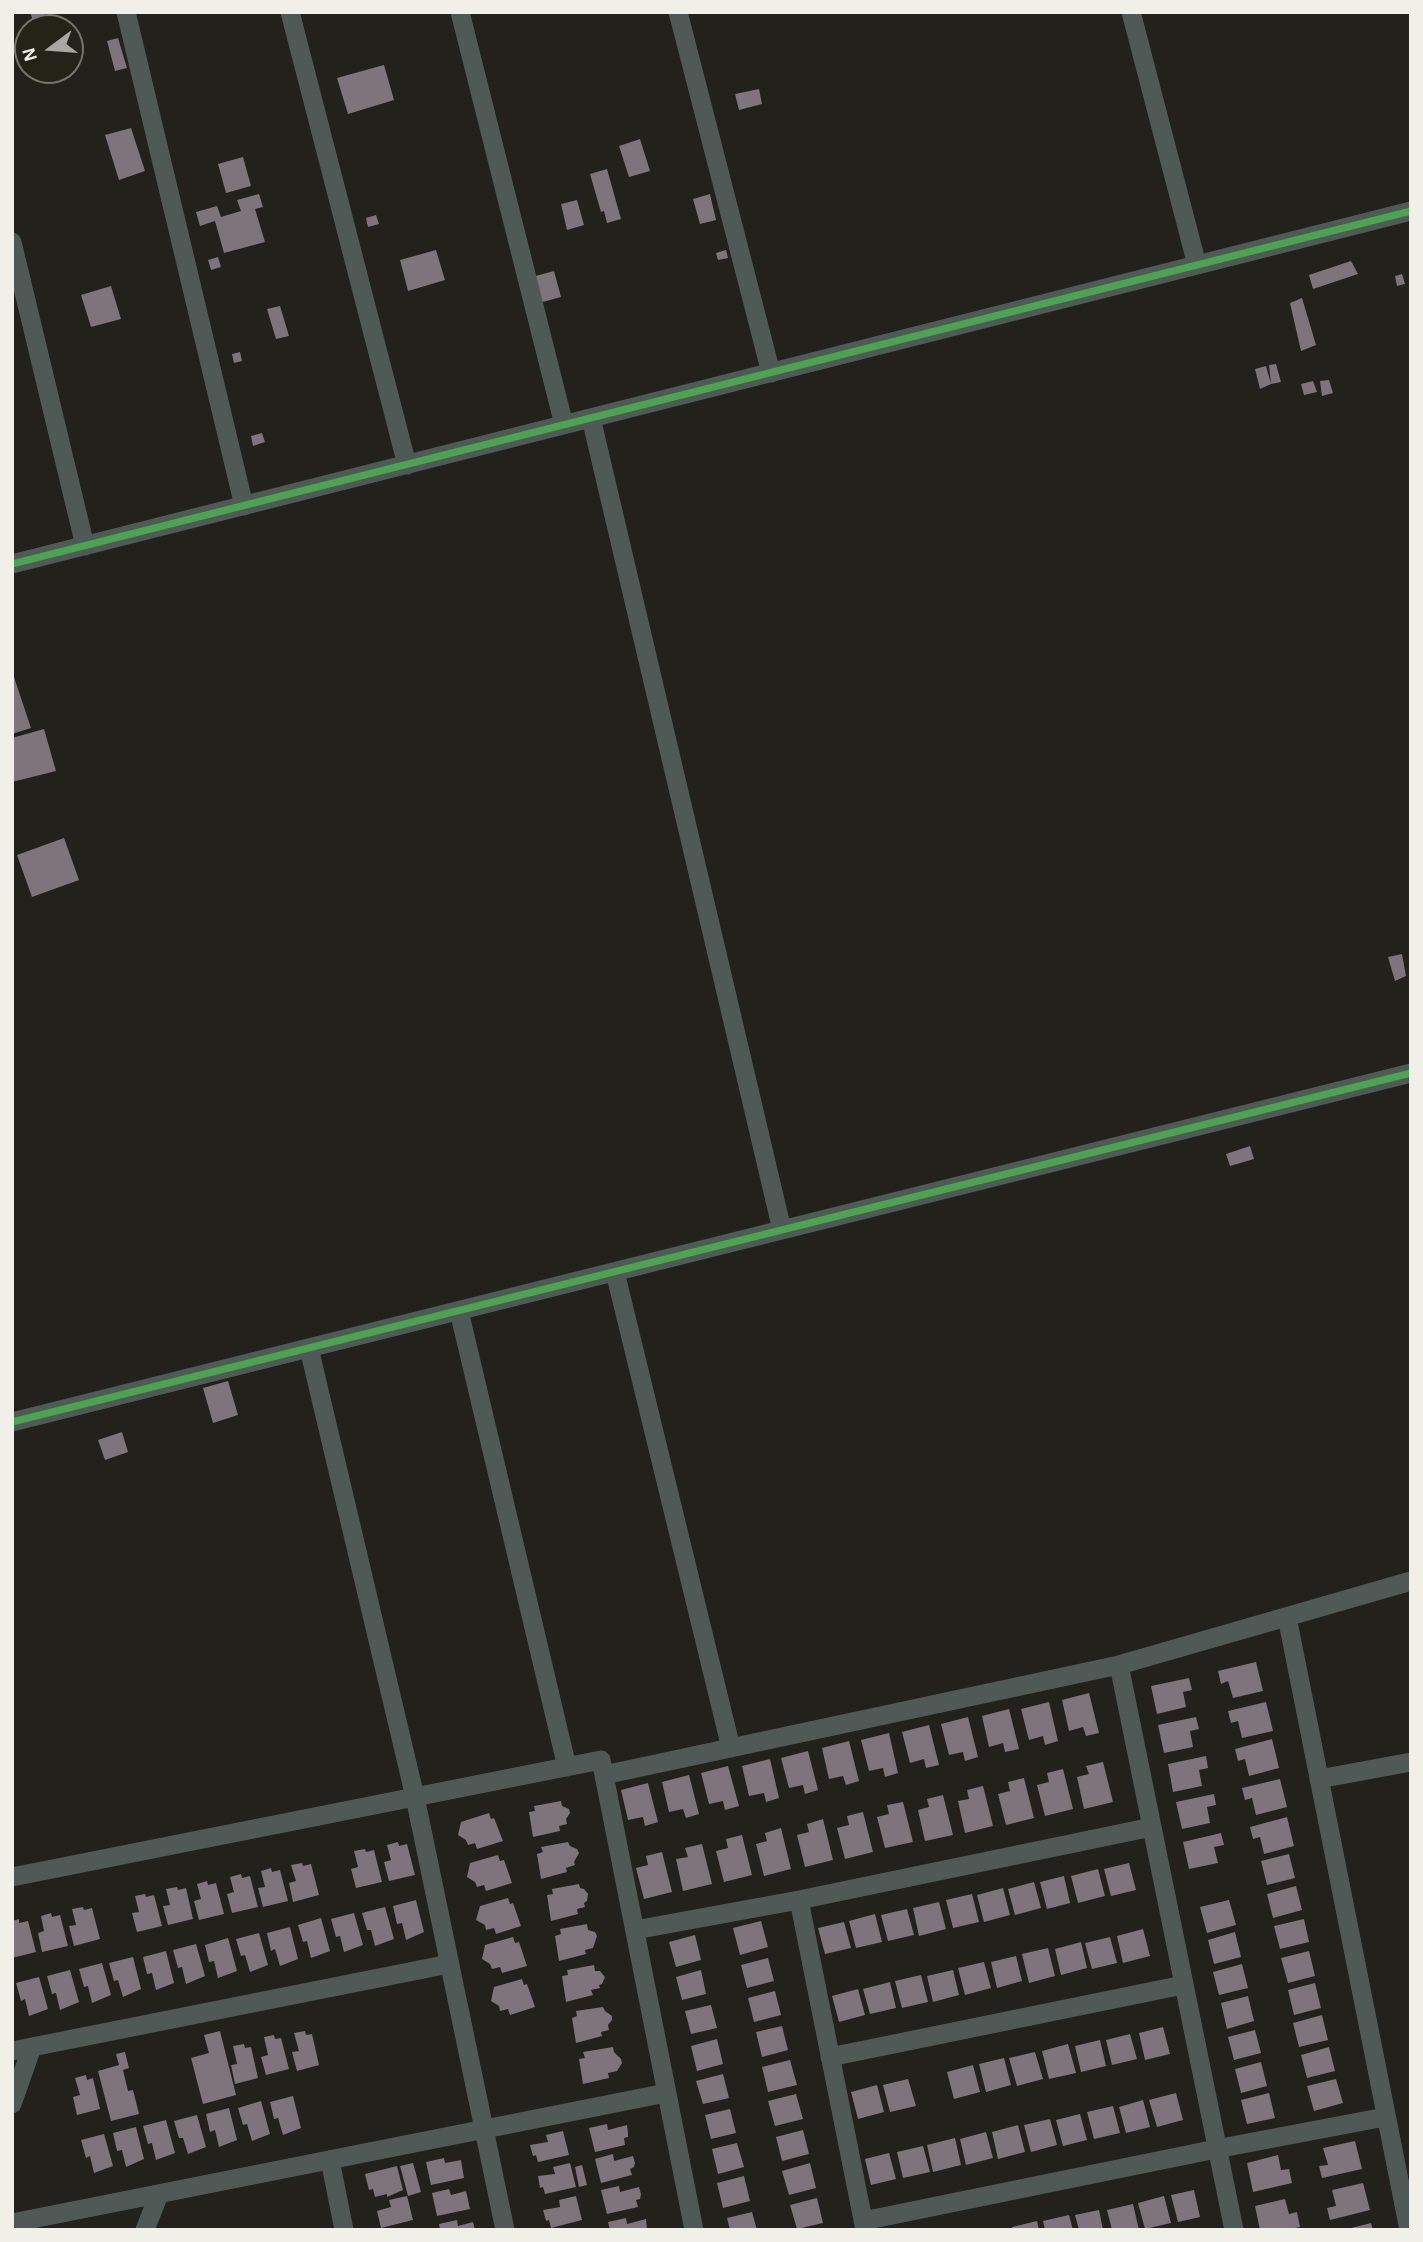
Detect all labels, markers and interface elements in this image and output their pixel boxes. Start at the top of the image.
north arrow [14,14,84,84]
text: N [19,45,41,63]

